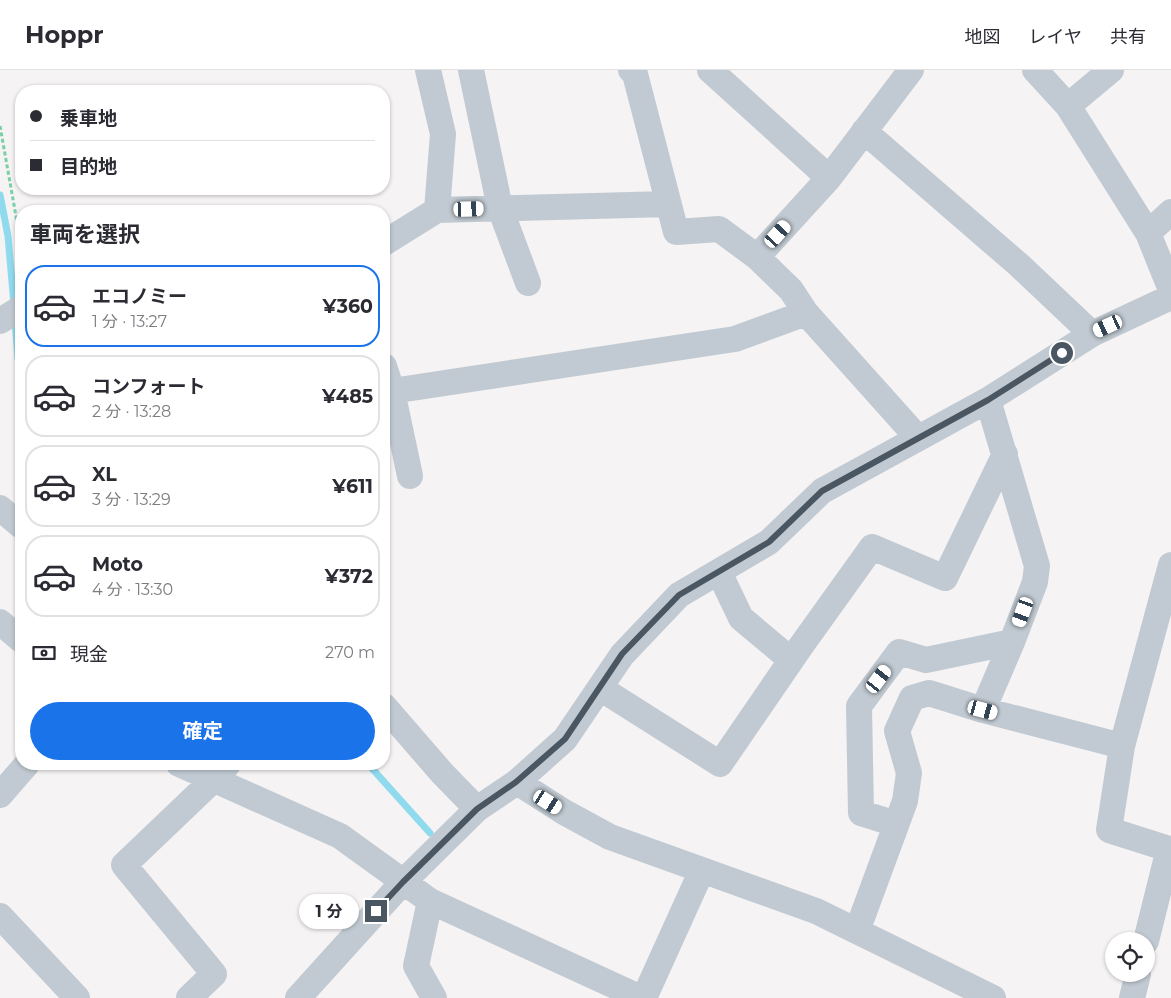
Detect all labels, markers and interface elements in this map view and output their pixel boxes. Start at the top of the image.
text: Hoppr [25,20,104,49]
text: 地図 [965,26,1001,48]
text: レイヤ [1029,26,1082,48]
text: 共有 [1110,26,1146,48]
text: 乗車地 [60,107,117,130]
text: 目的地 [60,155,117,178]
car [453,201,484,217]
car [762,218,793,250]
text: 車両を選択 [30,221,140,248]
icon: car [32,284,77,329]
text: エコノミー [92,285,187,308]
text: ¥360 [323,295,373,318]
text: 1 分 · 13:27 [92,312,167,331]
car [1091,313,1124,339]
route start [1051,342,1073,364]
icon: car [32,374,77,419]
text: コンフォート [92,375,205,398]
text: ¥485 [322,385,373,408]
text: 2 分 · 13:28 [92,402,171,421]
text: XL [92,463,117,486]
icon: car [32,464,77,509]
text: ¥611 [332,475,373,498]
text: 3 分 · 13:29 [92,490,171,509]
text: Moto [92,553,143,576]
icon: car [32,554,77,599]
text: ¥372 [325,565,373,588]
text: 4 分 · 13:30 [92,580,173,599]
car [1010,595,1035,629]
icon: cash [30,639,58,667]
text: 現金 [70,643,108,666]
text: 270 m [325,643,375,662]
car [863,663,894,695]
car [966,699,999,721]
button: 確定 [30,702,375,760]
car [531,788,564,816]
callout: 1 分 [298,894,358,928]
route end [365,900,387,922]
text: 1 分 [316,902,342,921]
map controls [1105,932,1155,982]
button: locate [1105,932,1155,982]

